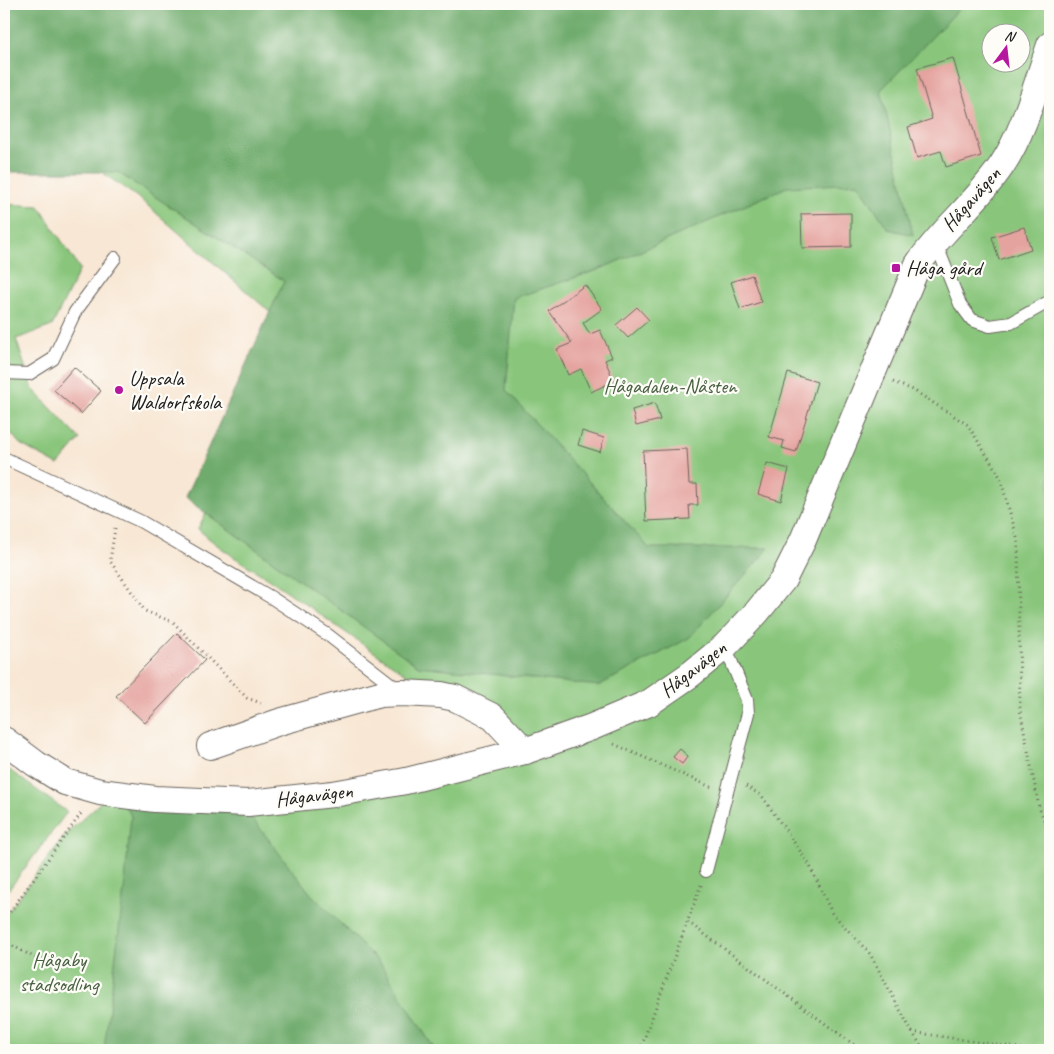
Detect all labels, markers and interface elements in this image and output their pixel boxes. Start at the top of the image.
north arrow [982,22,1032,72]
text: N [1003,27,1018,46]
street label: Hågavägen [936,161,1007,237]
place label: Håga gård [906,255,985,281]
marker: Håga gård [890,262,902,274]
place label: Uppsala Waldorfskola [129,365,223,415]
park label: Hågadalen-Nåsten [603,373,738,399]
marker: Uppsala Waldorfskola [113,384,125,396]
street label: Hågavägen [654,635,732,703]
street label: Hågavägen [274,777,355,813]
park label: Hågaby stadsodling [20,947,100,997]

